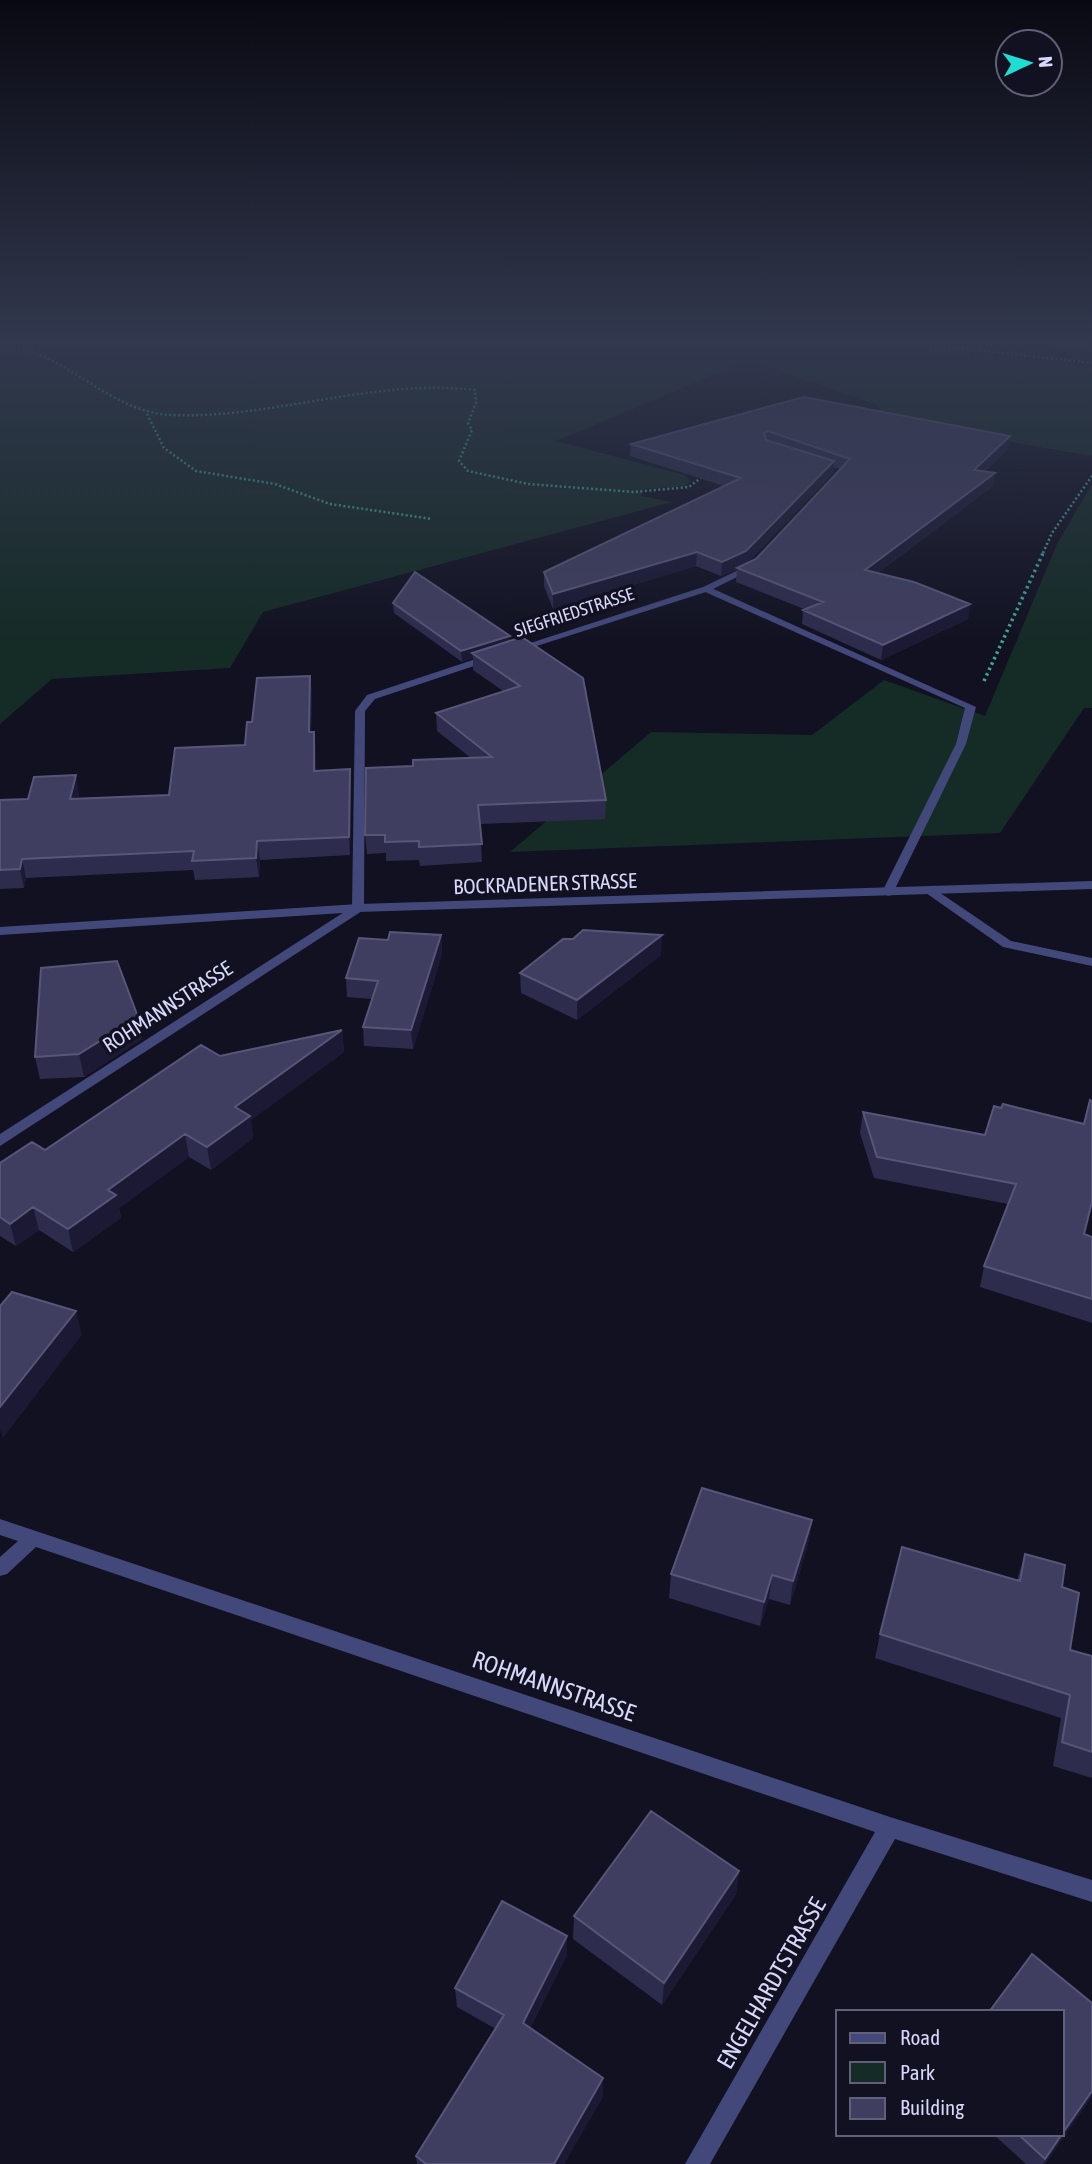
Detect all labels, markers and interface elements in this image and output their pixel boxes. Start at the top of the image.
north arrow [994,28,1064,98]
text: N [1035,55,1057,68]
street label: SIEGFRIEDSTRASSE [512,583,637,641]
street label: BOCKRADENER STRASSE [453,868,637,898]
street label: ROHMANNSTRASSE [98,955,236,1057]
street label: ROHMANNSTRASSE [469,1645,639,1727]
street label: ENGELHARDTSTRASSE [711,1893,831,2073]
legend [836,2010,1064,2136]
text: Road [900,2025,940,2049]
text: Park [900,2060,935,2084]
text: Building [900,2095,964,2119]

